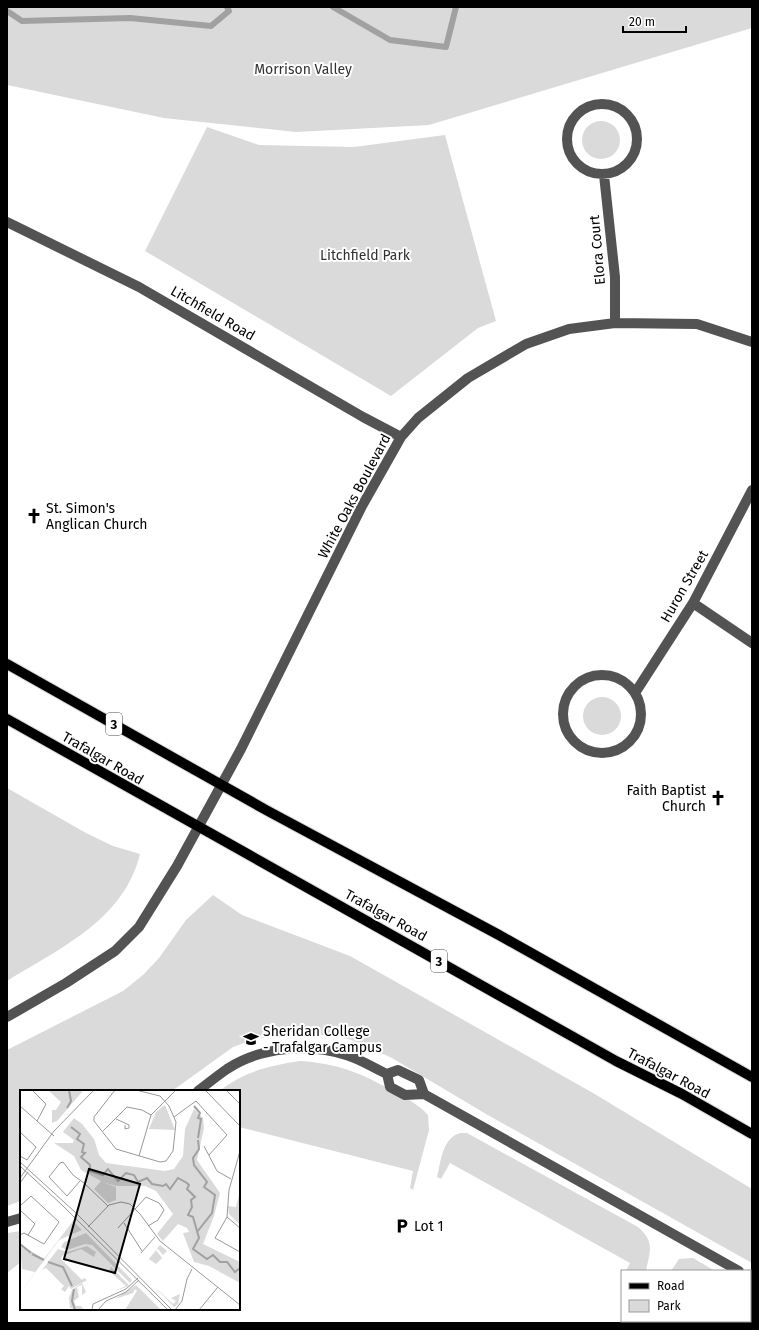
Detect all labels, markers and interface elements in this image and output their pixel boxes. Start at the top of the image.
scale bar [623,8,686,34]
text: 20 m [629,15,655,29]
park label: Morrison Valley [254,61,352,78]
street label: Elora Court [586,213,609,286]
park label: Litchfield Park [320,247,411,264]
street label: Litchfield Road [167,282,258,344]
street label: White Oaks Boulevard [314,431,394,561]
place label: St. Simon's Anglican Church [46,500,148,533]
church icon: St. Simon's Anglican Church [25,507,43,525]
street label: Huron Street [657,546,712,625]
road number: 3 [106,713,122,735]
street label: Trafalgar Road [59,728,147,789]
place label: Faith Baptist Church [626,782,707,815]
church icon: Faith Baptist Church [709,789,727,807]
street label: Trafalgar Road [342,886,430,945]
road number: 3 [431,950,447,972]
place label: Sheridan College - Trafalgar Campus [263,1023,382,1056]
school or university icon: Sheridan College - Trafalgar Campus [242,1030,260,1048]
street label: Trafalgar Road [624,1044,713,1102]
inset map [20,1090,240,1310]
parking icon: Lot 1 [393,1217,411,1235]
place label: Lot 1 [414,1218,444,1235]
legend [621,1270,751,1322]
text: Road [657,1279,685,1293]
text: Park [657,1299,681,1313]

